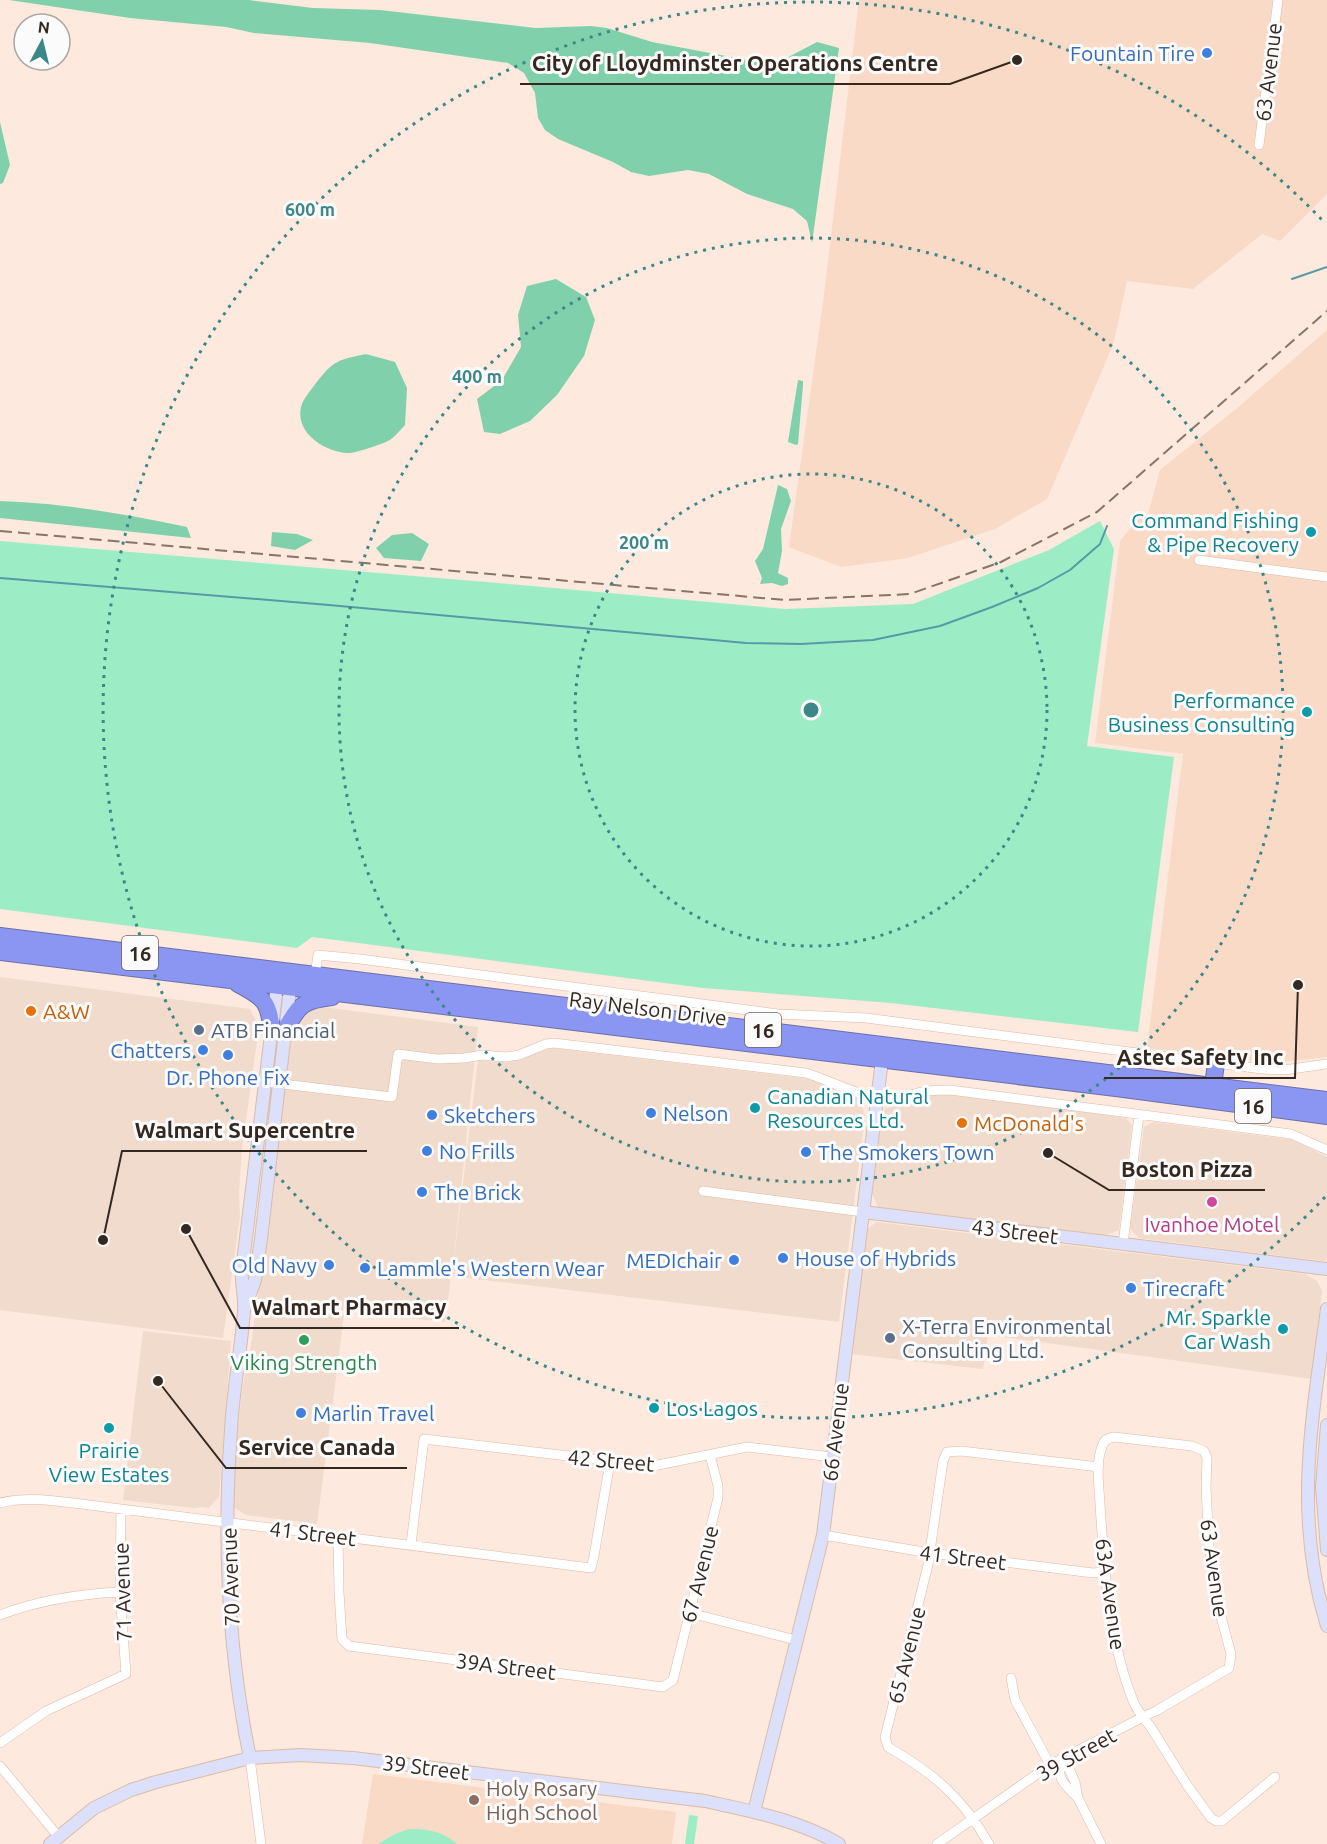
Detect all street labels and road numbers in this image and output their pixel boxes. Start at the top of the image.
street label: 63 Avenue [1250,21,1286,123]
road number: 16 [122,936,158,970]
street label: Ray Nelson Drive [568,986,728,1030]
road number: 16 [745,1013,781,1047]
road number: 16 [1235,1089,1271,1123]
street label: 43 Street [970,1214,1060,1248]
street label: 66 Avenue [817,1381,853,1483]
street label: 42 Street [567,1444,655,1476]
street label: 41 Street [268,1516,358,1550]
street label: 63 Avenue [1196,1517,1234,1619]
street label: 67 Avenue [675,1523,723,1625]
street label: 70 Avenue [216,1527,244,1627]
street label: 63A Avenue [1091,1536,1131,1652]
street label: 41 Street [918,1540,1008,1574]
street label: 71 Avenue [108,1542,136,1642]
street label: 65 Avenue [882,1604,930,1706]
street label: 39A Street [455,1648,557,1684]
street label: 39 Street [1032,1722,1120,1786]
street label: 39 Street [381,1750,471,1784]

